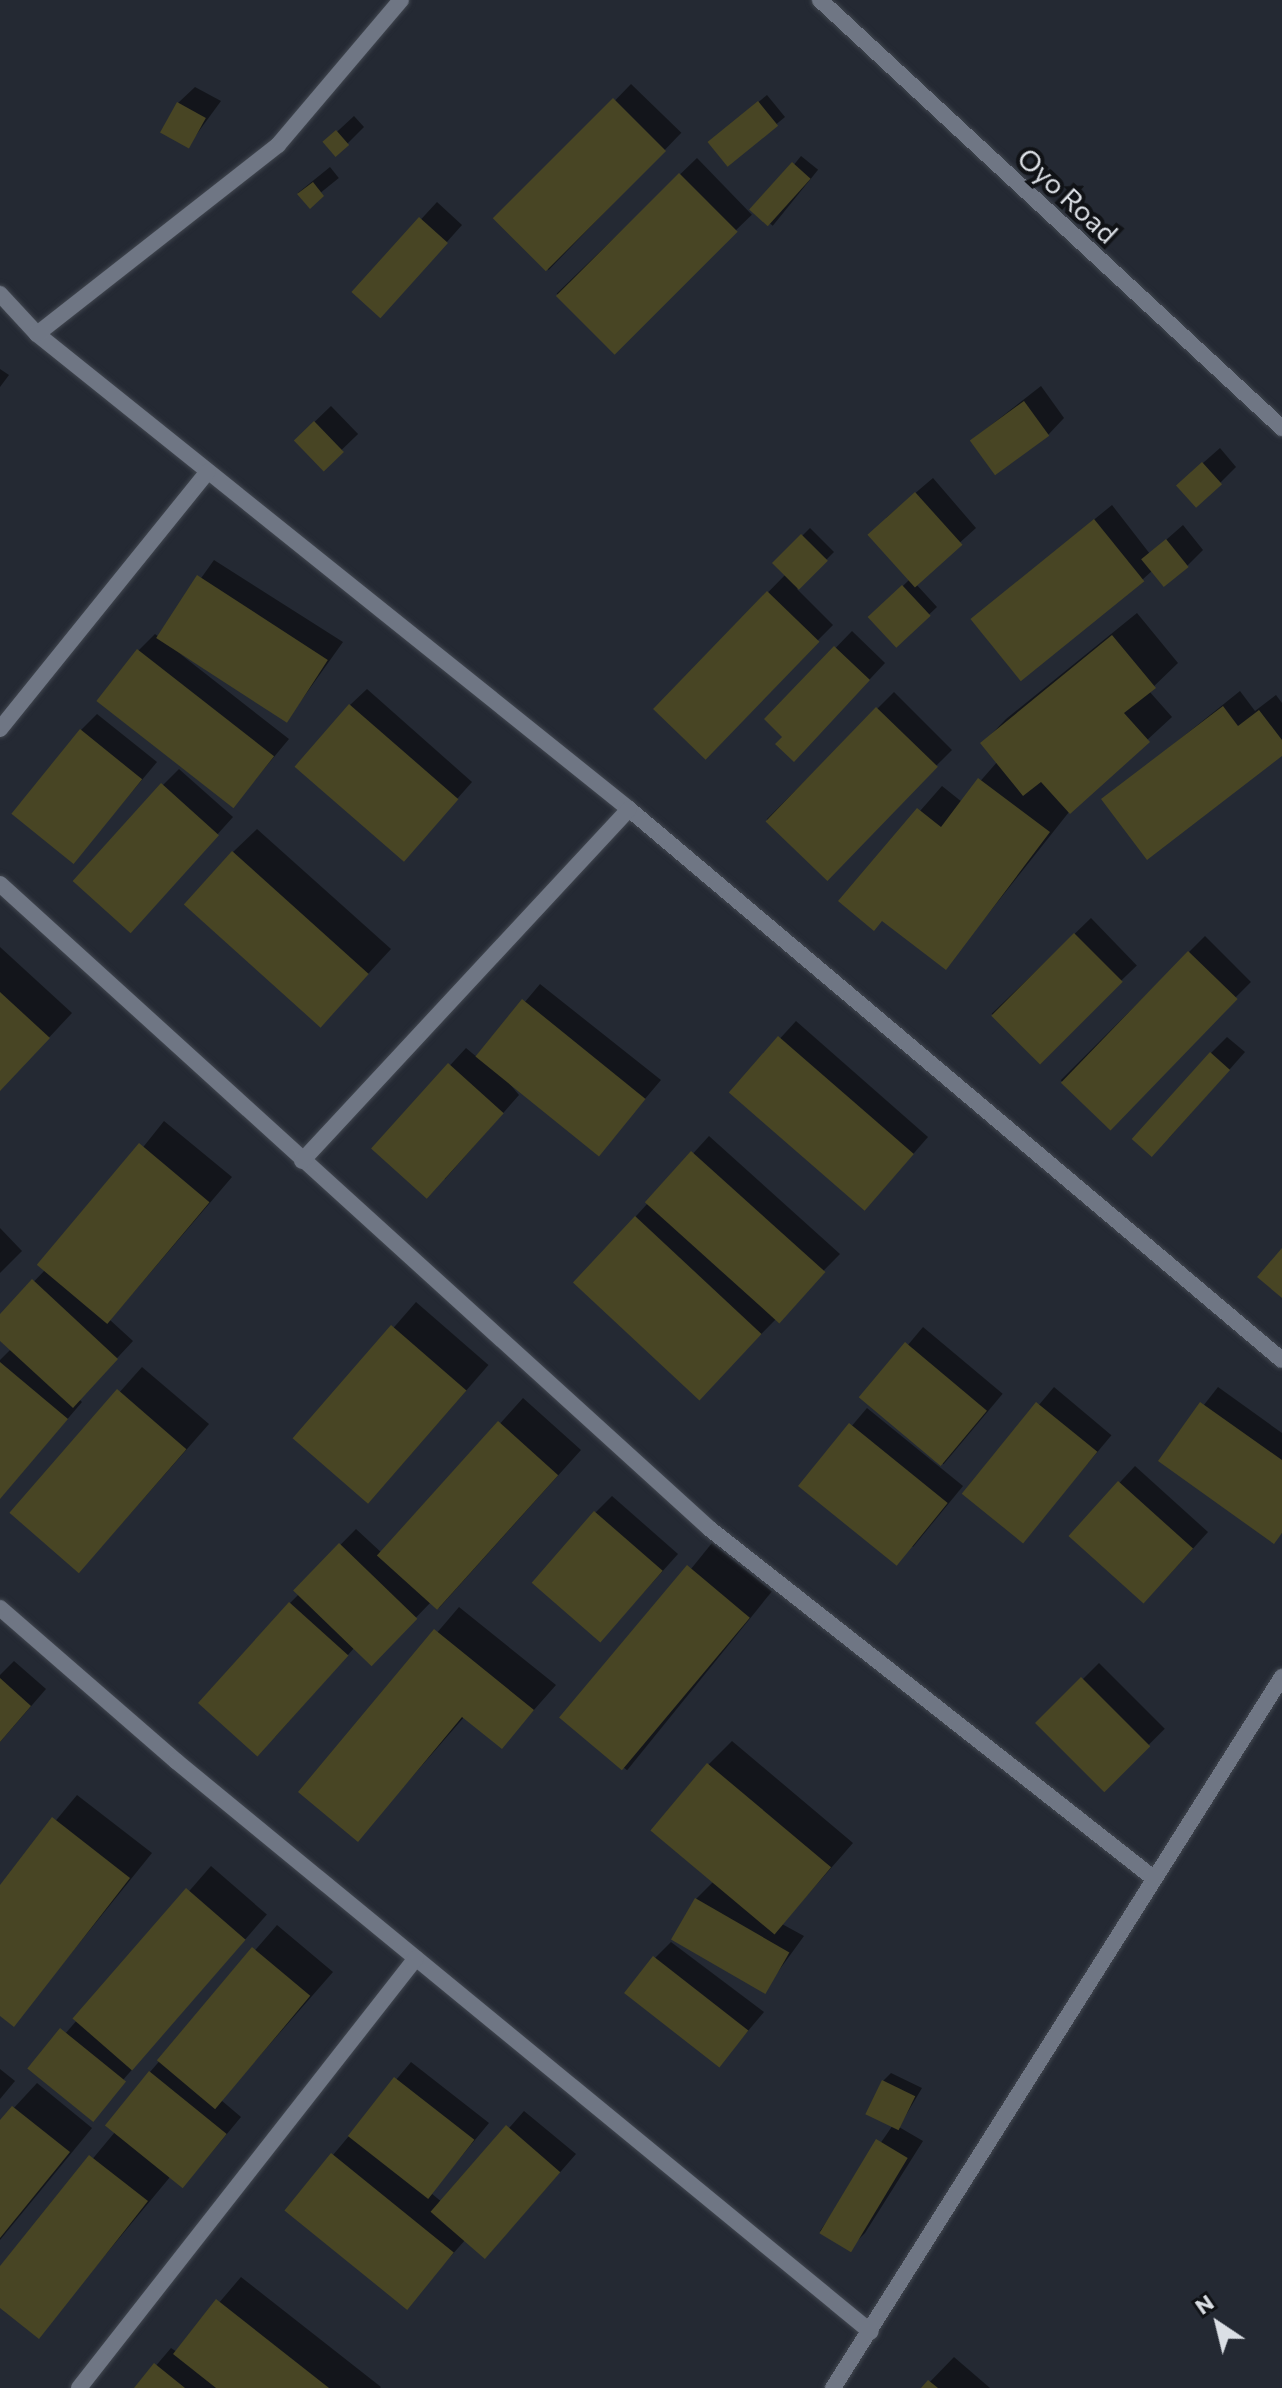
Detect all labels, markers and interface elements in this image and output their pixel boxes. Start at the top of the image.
street label: Oyo Road [1011,140,1125,250]
north arrow [1178,2284,1258,2364]
text: N [1189,2288,1218,2320]

